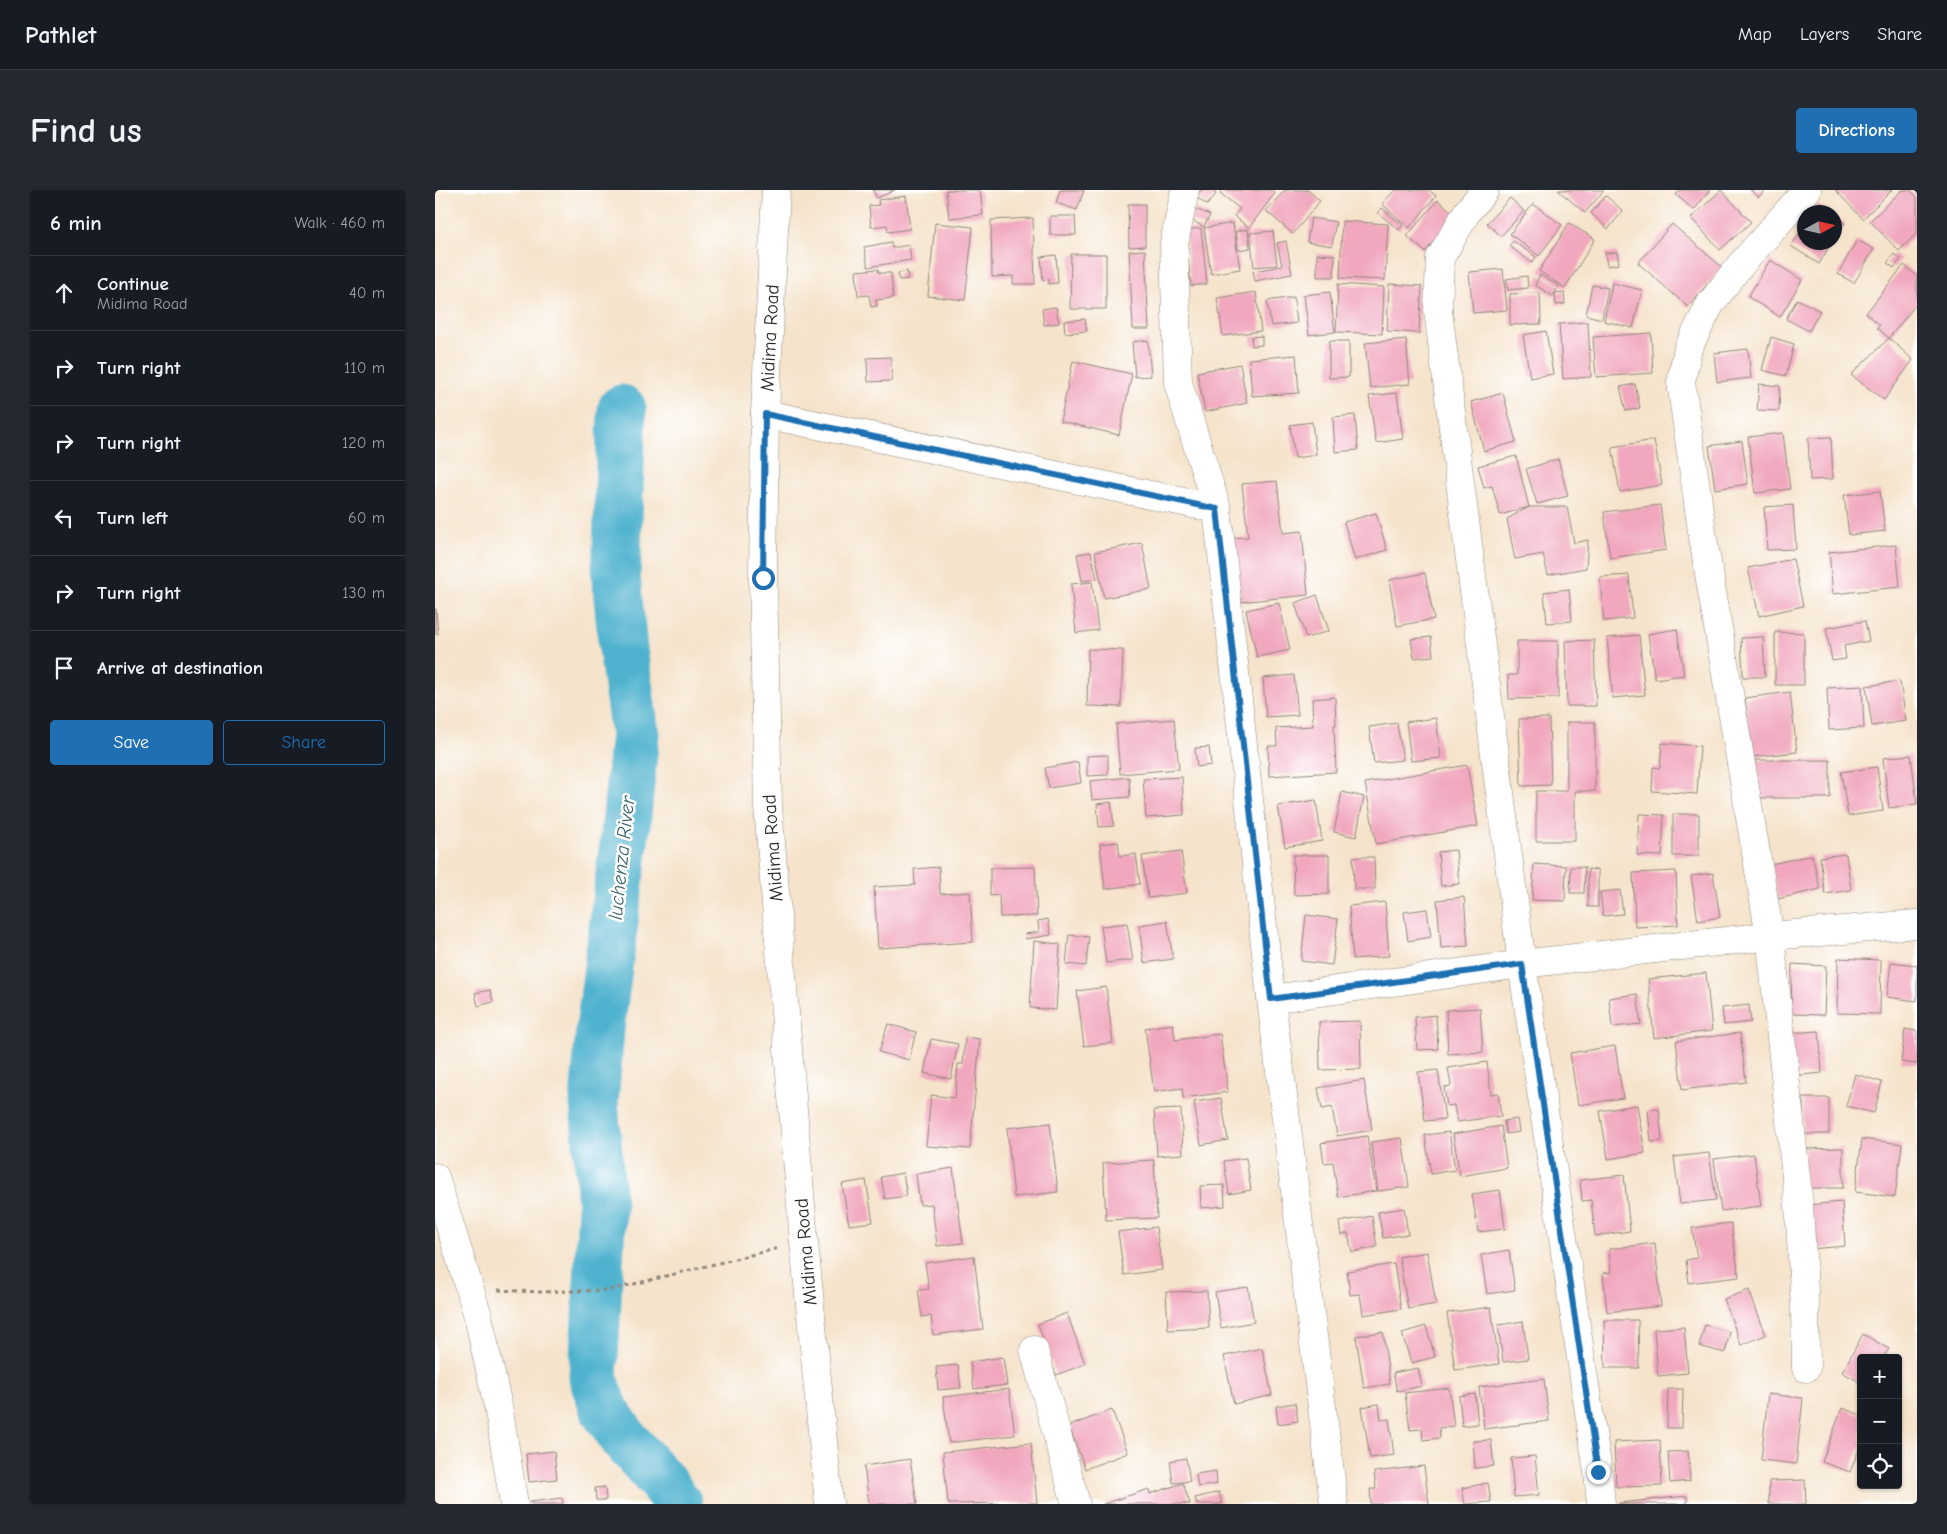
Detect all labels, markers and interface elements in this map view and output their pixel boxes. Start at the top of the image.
text: Pathlet [25,21,96,49]
text: Map [1738,24,1772,45]
text: Layers [1800,24,1849,45]
text: Share [1877,24,1922,45]
button: Directions [1796,108,1917,153]
text: Find us [30,110,142,151]
north arrow [1797,205,1842,250]
text: 6 min [50,211,102,235]
text: Walk · 460 m [294,214,385,232]
text: Continue [97,273,169,295]
icon: ahead [50,279,78,307]
text: 40 m [349,284,385,302]
street label: Midima Road [756,284,784,392]
text: Midima Road [97,295,188,313]
icon: right [50,354,78,382]
text: Turn right [97,357,181,379]
text: 110 m [344,359,385,377]
icon: right [50,429,78,457]
text: Turn right [97,432,181,454]
text: 120 m [342,434,385,452]
icon: left [50,504,78,532]
text: Turn left [97,507,168,529]
text: 60 m [348,509,385,527]
route start [752,567,775,590]
icon: right [50,579,78,607]
text: Turn right [97,582,181,604]
text: 130 m [342,584,385,602]
icon: arrive [50,654,78,682]
text: Arrive at destination [97,657,263,679]
button: Save [50,720,213,765]
button: Share [223,720,385,765]
water label: luchenza River [604,794,640,921]
street label: Midima Road [758,794,788,902]
street label: Midima Road [790,1197,822,1306]
map controls [1857,1354,1902,1489]
button: + [1857,1354,1902,1399]
button: − [1857,1399,1902,1444]
button: locate [1857,1444,1902,1489]
route end [1587,1461,1610,1484]

